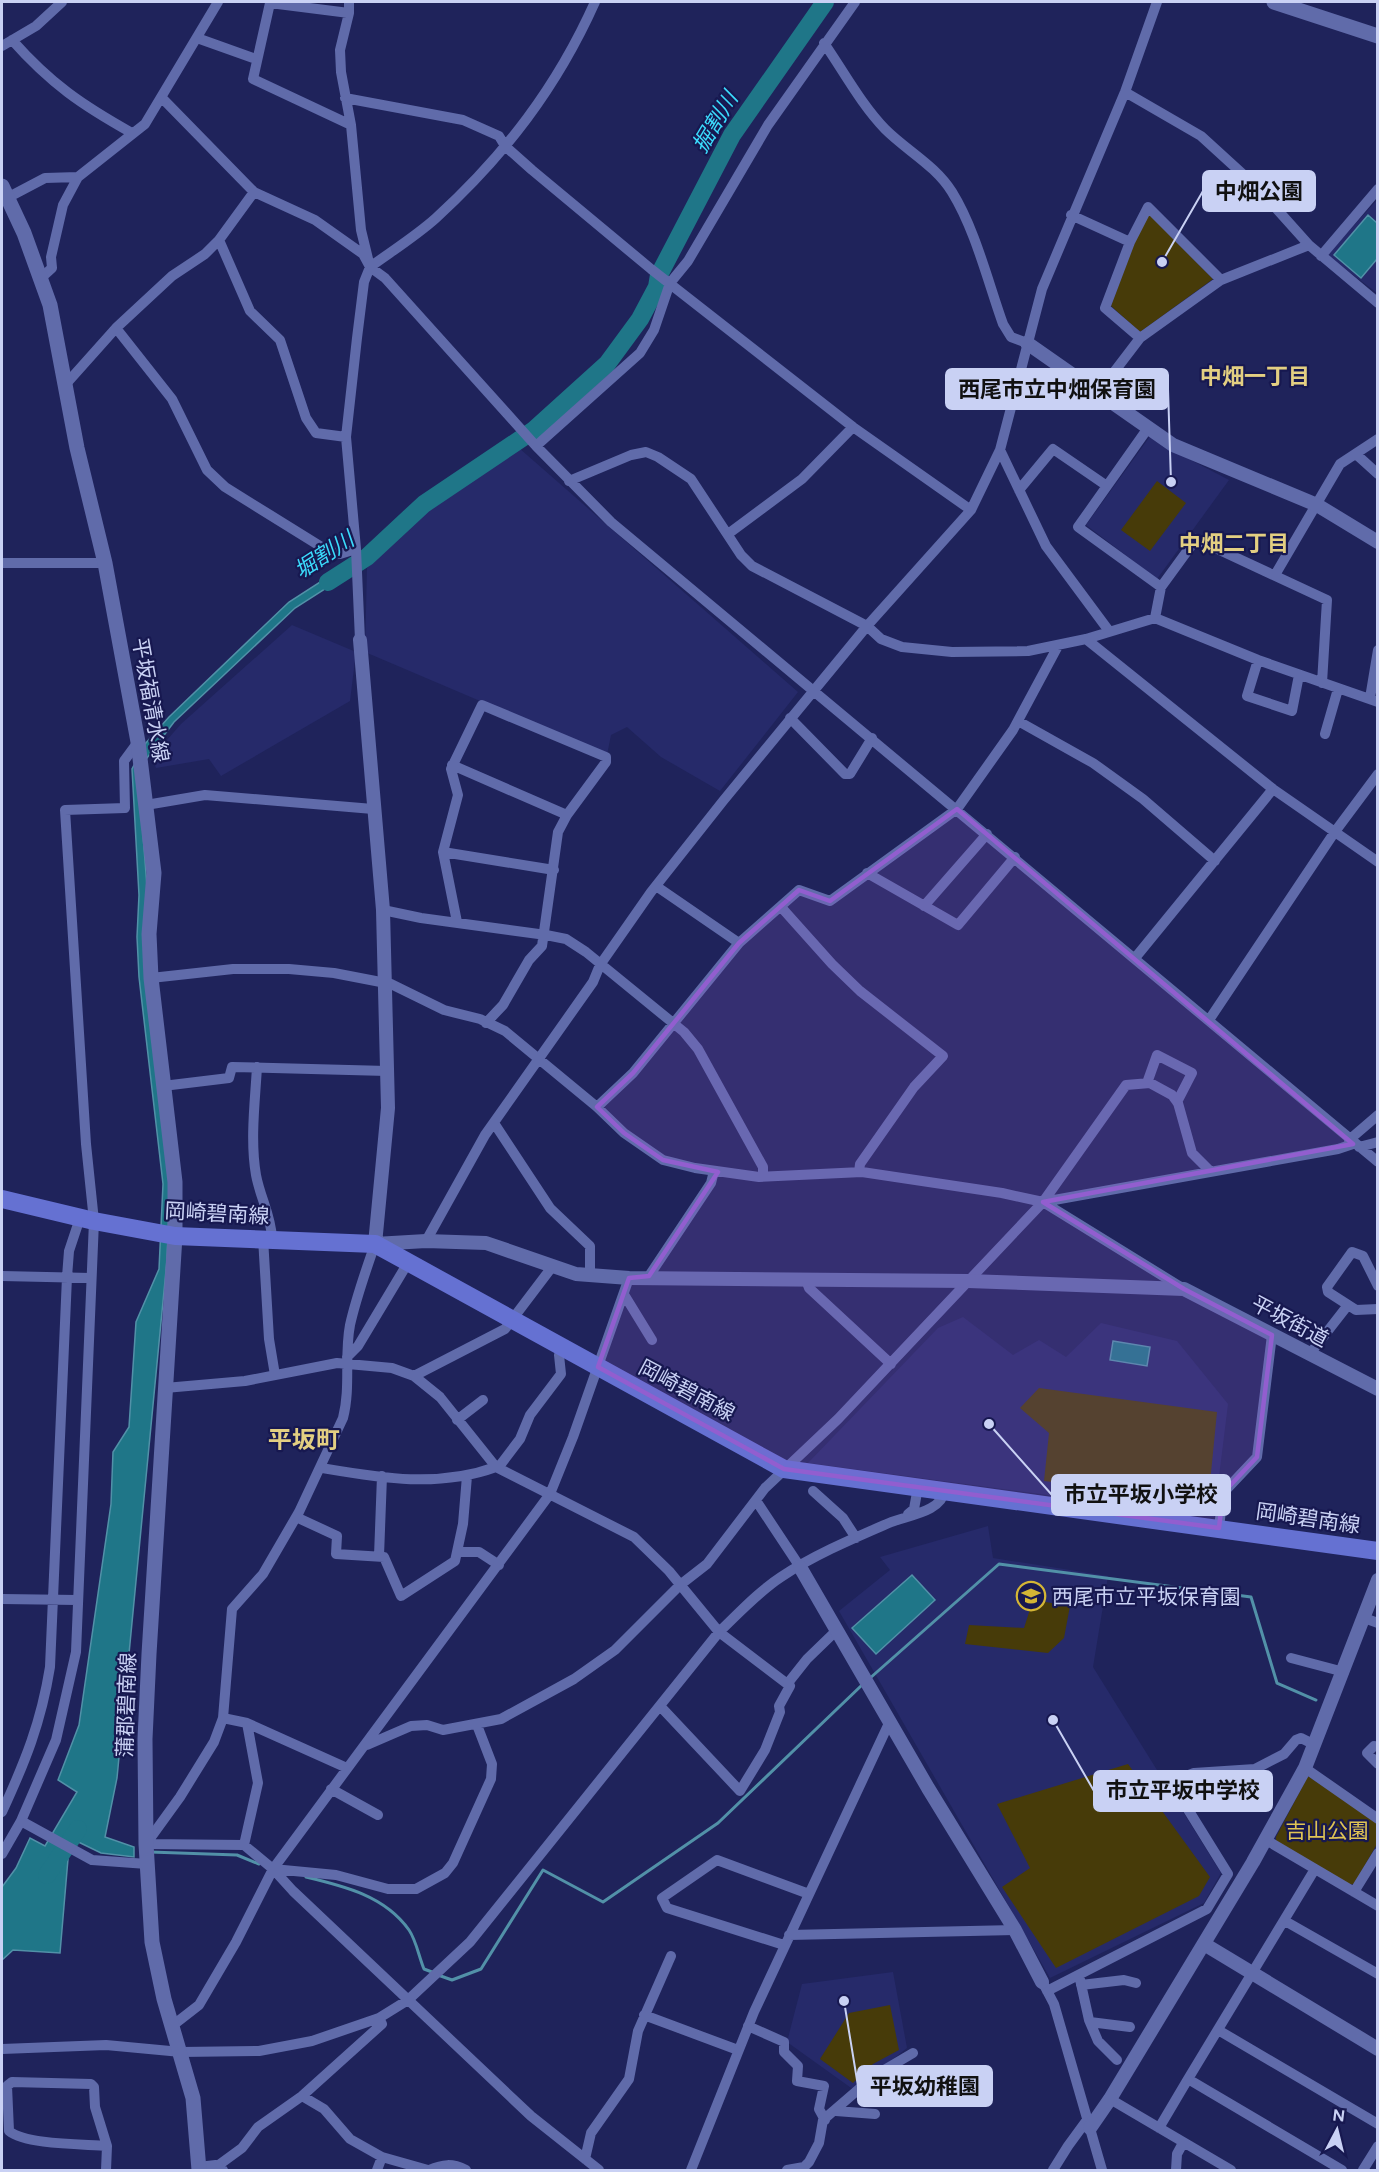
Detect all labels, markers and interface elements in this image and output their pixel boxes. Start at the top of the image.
water label: 掘割川 [686,85,745,157]
callout: 中畑公園 [1203,171,1315,211]
text: 中畑公園 [1215,178,1303,205]
district label: 中畑一丁目 [1200,363,1310,390]
callout: 西尾市立中畑保育園 [946,369,1168,409]
text: 西尾市立中畑保育園 [958,376,1156,403]
water label: 堀割川 [289,525,361,584]
district label: 中畑二丁目 [1179,530,1289,557]
street label: 平坂福清水線 [128,636,174,764]
street label: 岡崎碧南線 [164,1198,270,1228]
street label: 平坂街道 [1247,1290,1333,1352]
street label: 岡崎碧南線 [635,1354,739,1426]
district label: 平坂町 [268,1425,340,1454]
callout: 市立平坂小学校 [1052,1475,1230,1515]
text: 市立平坂小学校 [1064,1481,1218,1508]
street label: 岡崎碧南線 [1254,1498,1362,1538]
school or university icon: 西尾市立平坂保育園 [1015,1580,1047,1612]
place label: 西尾市立平坂保育園 [1052,1584,1241,1609]
street label: 蒲郡碧南線 [112,1652,140,1758]
callout: 市立平坂中学校 [1094,1771,1272,1811]
text: 市立平坂中学校 [1106,1777,1260,1804]
park label: 吉山公園 [1285,1818,1369,1843]
callout: 平坂幼稚園 [858,2066,992,2106]
text: 平坂幼稚園 [870,2073,980,2100]
north arrow [1307,2100,1367,2160]
text: N [1331,2105,1346,2126]

